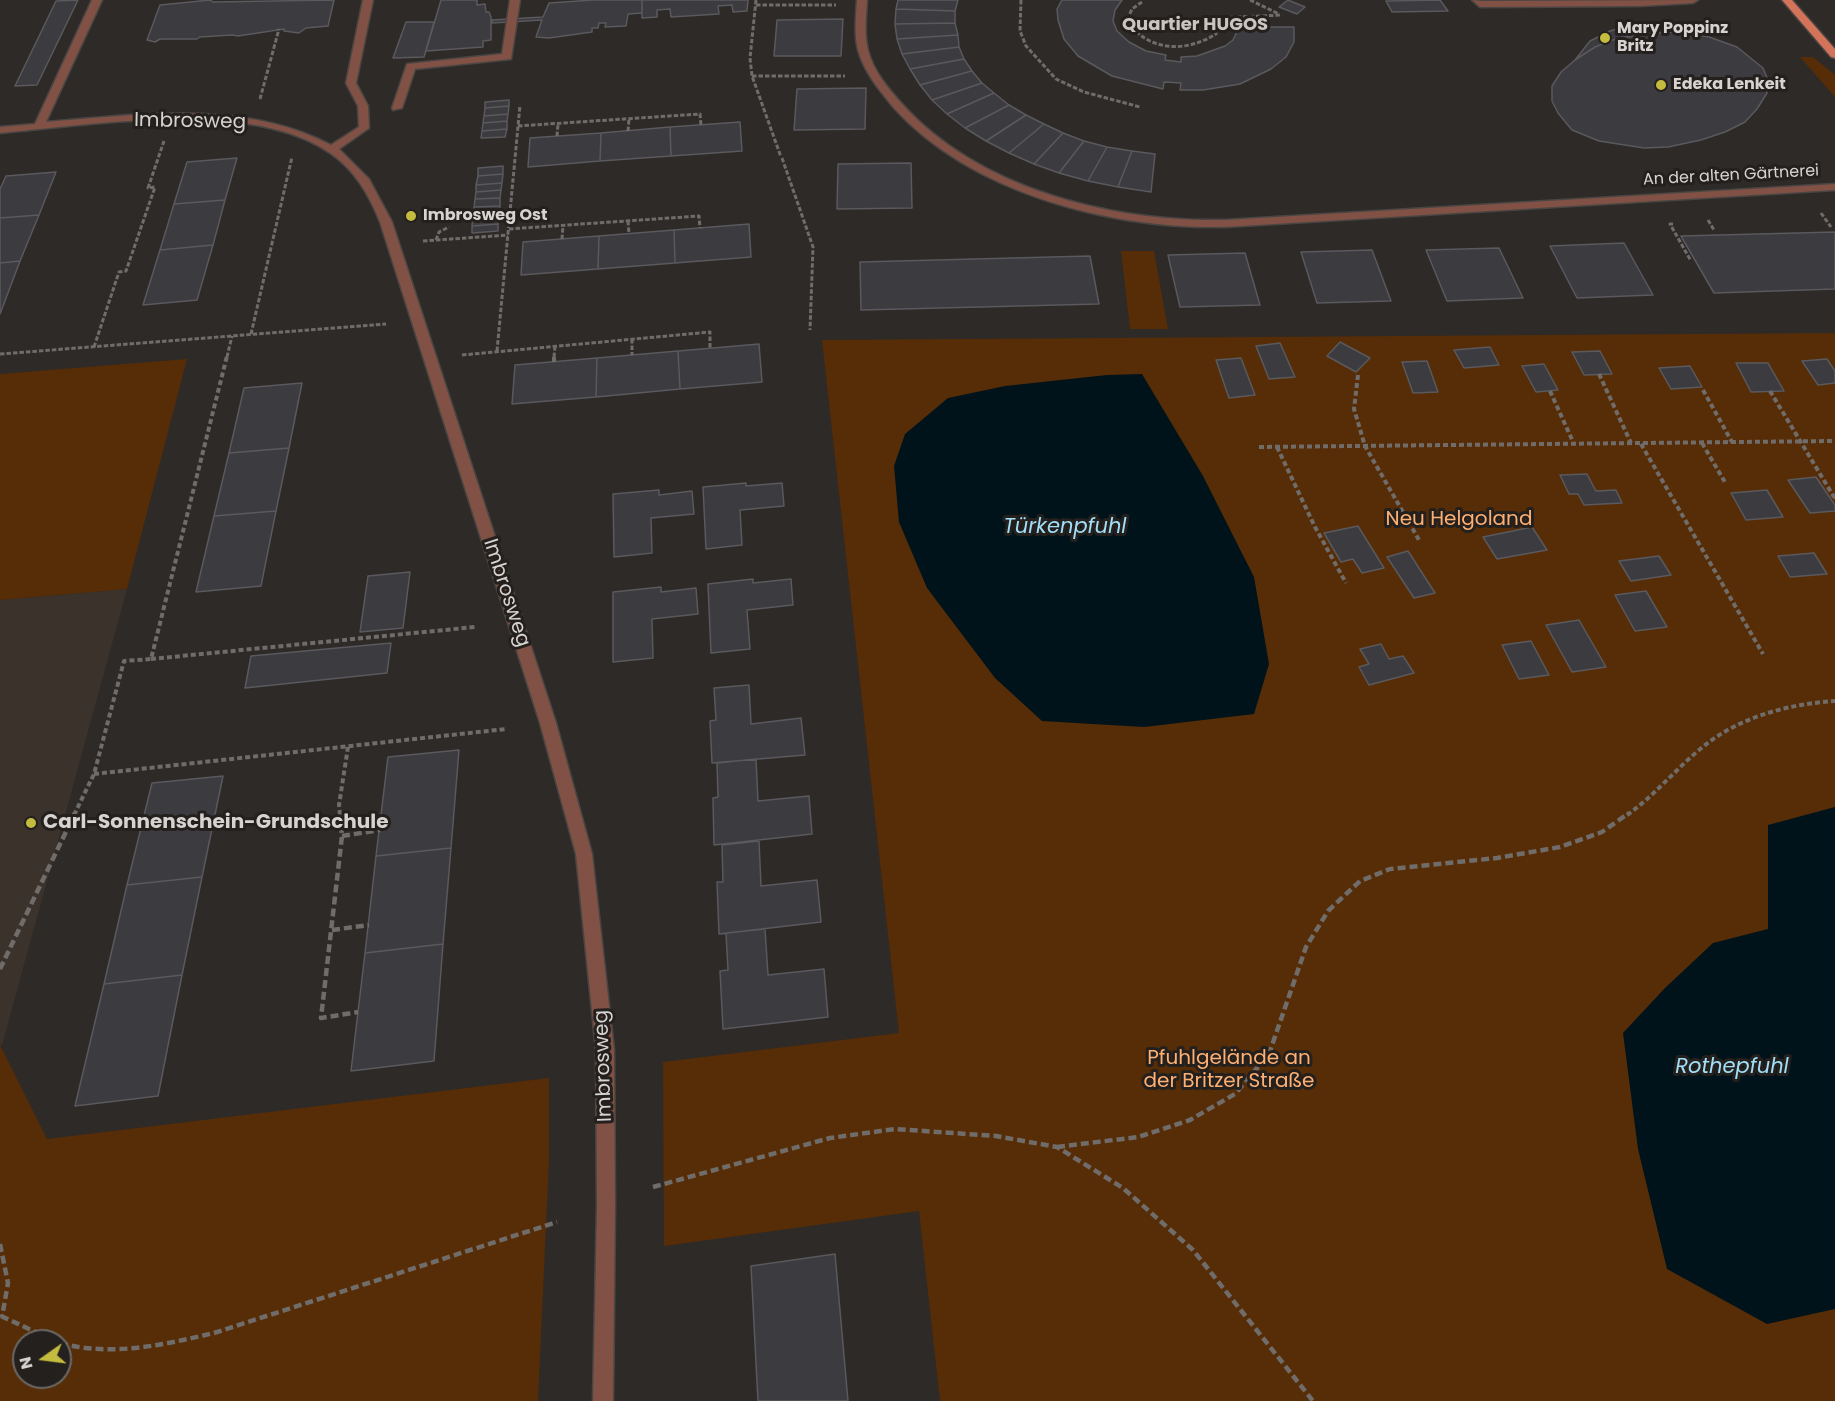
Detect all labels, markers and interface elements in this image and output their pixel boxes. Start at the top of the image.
district label: Quartier HUGOS [1122,14,1268,36]
place label: Mary Poppinz Britz [1617,19,1728,57]
marker: Mary Poppinz Britz [1598,31,1612,45]
place label: Edeka Lenkeit [1673,75,1786,95]
marker: Edeka Lenkeit [1654,78,1668,92]
street label: Imbrosweg [134,109,246,135]
street label: An der alten Gärtnerei [1642,162,1820,190]
place label: Imbrosweg Ost [423,206,547,226]
marker: Imbrosweg Ost [404,209,418,223]
park label: Neu Helgoland [1386,508,1532,532]
water label: Türkenpfuhl [1003,515,1127,541]
street label: Imbrosweg [477,536,535,650]
place label: Carl-Sonnenschein-Grundschule [43,811,388,835]
marker: Carl-Sonnenschein-Grundschule [24,816,38,830]
street label: Imbrosweg [590,1010,618,1122]
park label: Pfuhlgelände an der Britzer Straße [1144,1047,1314,1094]
water label: Rothepfuhl [1675,1055,1789,1081]
north arrow [12,1329,72,1389]
text: N [13,1354,39,1372]

